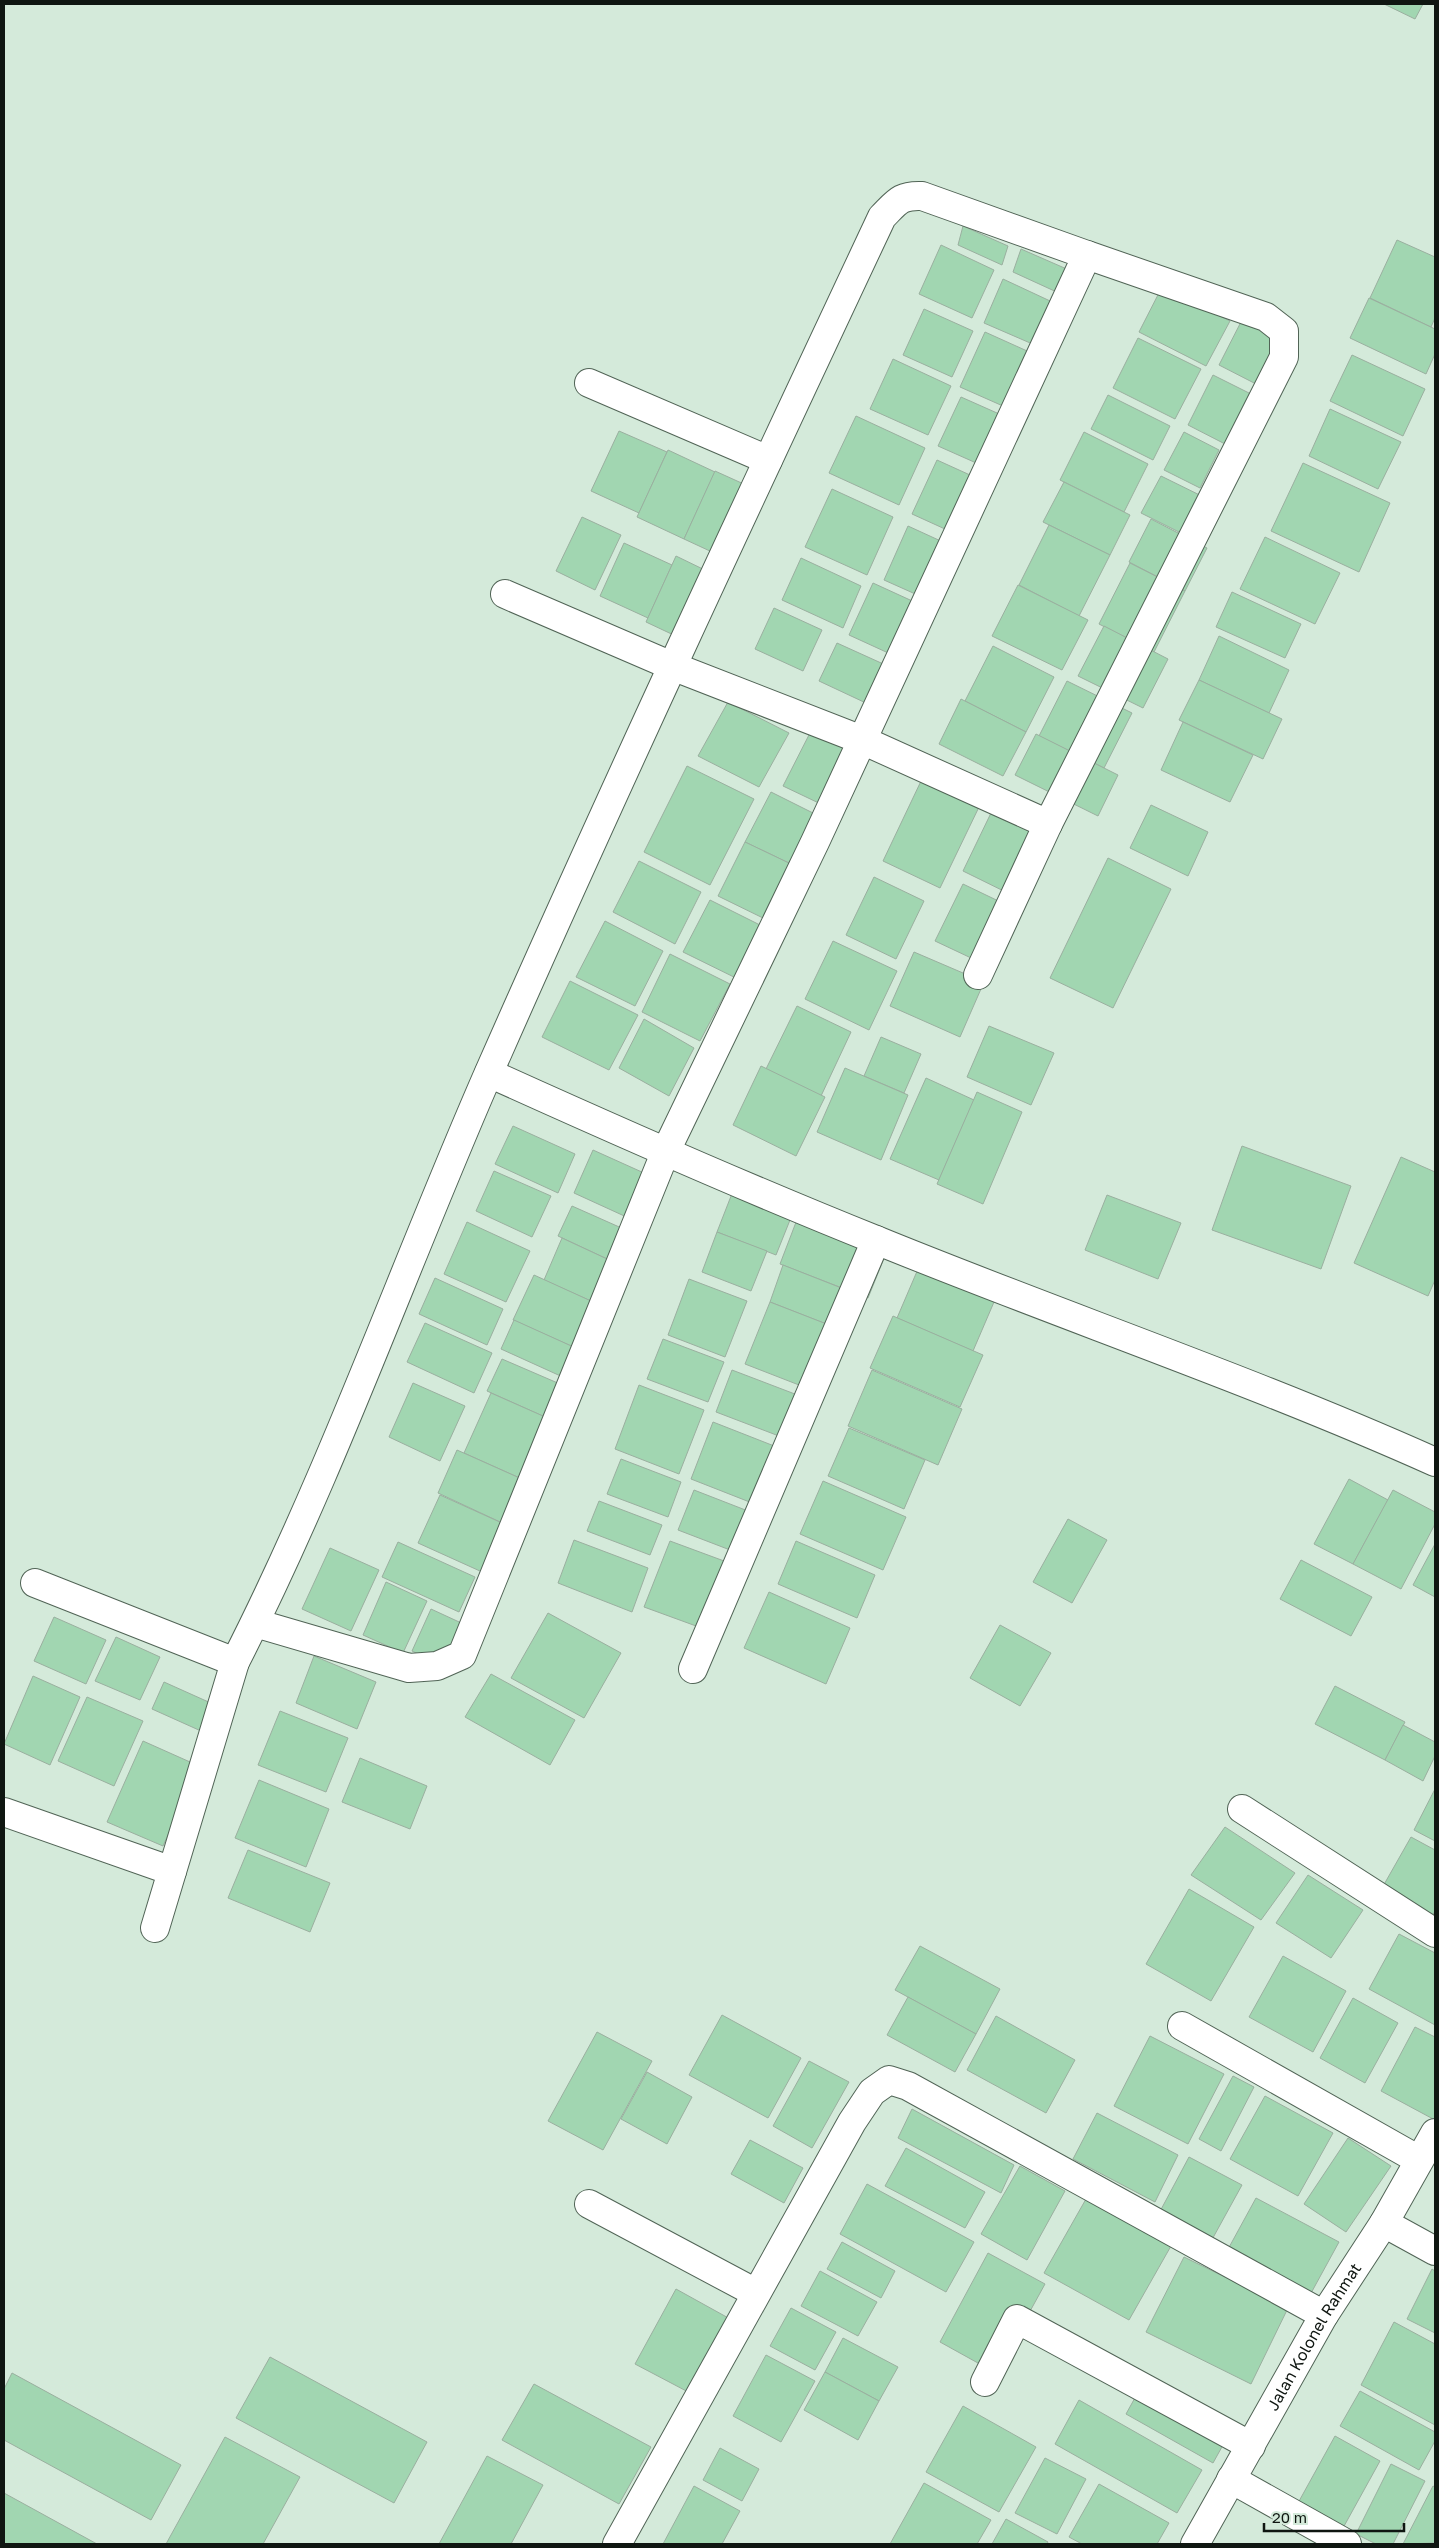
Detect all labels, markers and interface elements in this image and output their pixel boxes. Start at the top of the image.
street label: Jalan Kolonel Rahmat [1262,2259,1365,2414]
scale bar [1264,2500,1404,2532]
text: 20 m [1272,2508,1307,2526]

